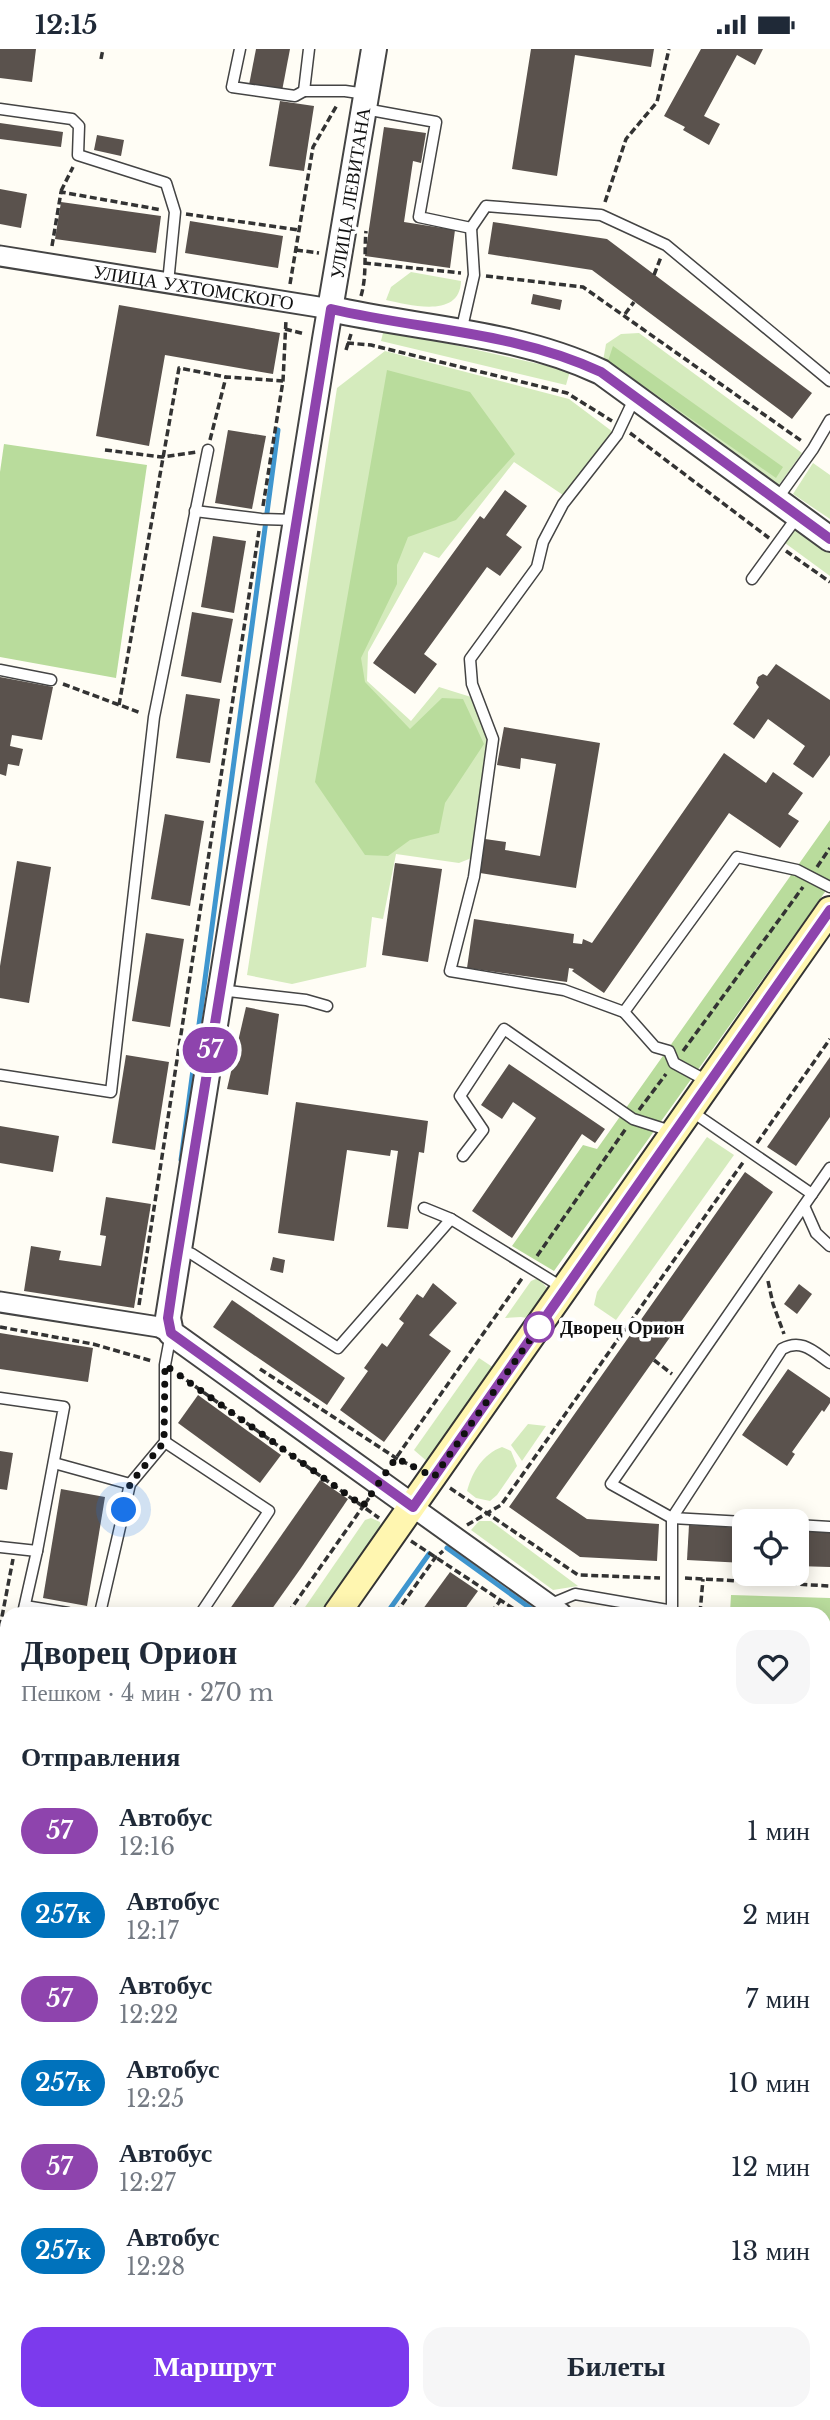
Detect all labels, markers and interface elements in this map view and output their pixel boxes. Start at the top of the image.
text: 12:15 [35,9,97,41]
street label: УЛИЦА ЛЕВИТАНА [326,105,375,281]
street label: УЛИЦА УХТОМСКОГО [91,260,295,315]
line badge: 57 [178,1027,242,1073]
text: 57 [197,1035,223,1064]
marker: Дворец Орион [524,1312,554,1342]
place label: Дворец Орион [560,1316,684,1339]
your location [106,1492,141,1527]
map controls [732,1509,809,1586]
button: locate [732,1509,809,1586]
button: heart [736,1630,810,1704]
text: Дворец Орион [21,1632,237,1673]
text: Пешком · 4 мин · 270 m [21,1679,273,1707]
text: Отправления [21,1741,180,1773]
text: Автобус [119,1801,212,1833]
text: 1 мин [747,1815,810,1847]
text: 57 [46,1816,73,1845]
text: 12:16 [119,1833,175,1861]
text: Автобус [126,1885,219,1917]
text: 2 мин [742,1899,810,1931]
text: 257к [35,1900,91,1929]
text: 12:17 [126,1917,179,1945]
text: Автобус [119,1969,212,2001]
text: 7 мин [745,1983,810,2015]
text: 57 [46,1984,73,2013]
text: 12:22 [119,2001,178,2029]
text: Автобус [126,2053,219,2085]
text: 10 мин [728,2067,810,2099]
text: 257к [35,2068,91,2097]
text: 12:25 [126,2085,184,2113]
text: Автобус [119,2137,212,2169]
text: 12 мин [731,2151,810,2183]
text: 57 [46,2152,73,2181]
text: 12:27 [119,2169,176,2197]
text: Автобус [126,2221,219,2253]
text: 13 мин [731,2235,810,2267]
text: 257к [35,2236,91,2265]
text: 12:28 [126,2253,185,2281]
button: Маршрут [21,2327,409,2407]
button: Билеты [423,2327,810,2407]

